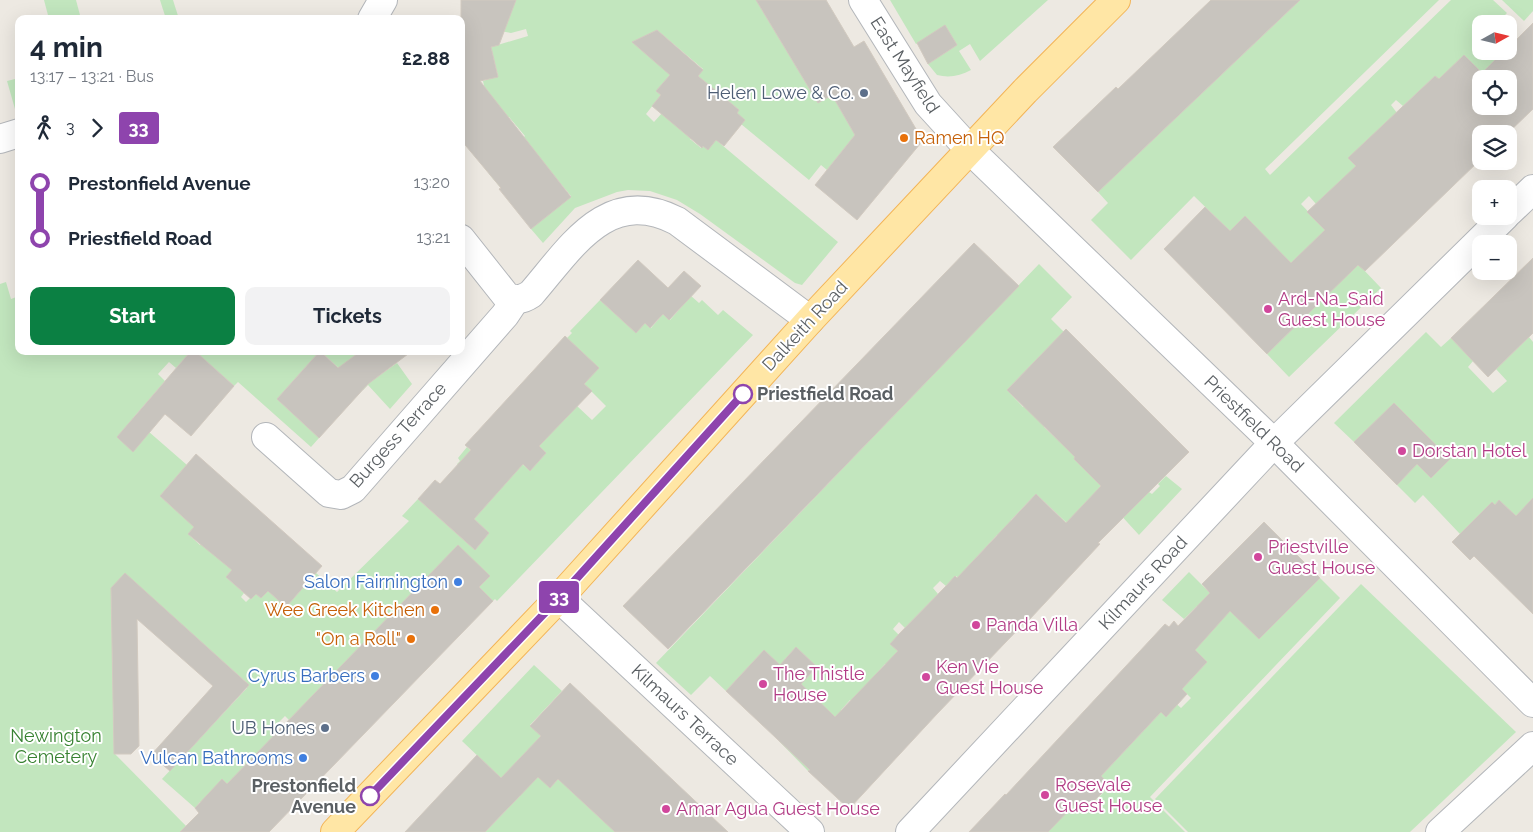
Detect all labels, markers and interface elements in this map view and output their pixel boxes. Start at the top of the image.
street label: East Mayfield [866,13,944,117]
north arrow [1472,15,1518,60]
map controls [1472,15,1517,280]
text: 4 min [30,31,103,64]
text: £2.88 [402,47,450,69]
text: 13:17 – 13:21 · Bus [30,67,154,86]
button: locate [1472,70,1517,115]
place label: Helen Lowe & Co. [707,82,854,103]
marker: Helen Lowe & Co. [858,87,870,99]
icon: walk [30,114,58,142]
icon: forward [83,114,111,142]
text: 33 [129,117,149,138]
text: 3 [66,118,75,137]
button: layers [1472,125,1517,170]
place label: Ramen HQ [914,127,1004,148]
marker: Ramen HQ [898,132,910,144]
text: Prestonfield Avenue [68,172,251,194]
text: 13:20 [413,173,450,192]
button: + [1472,180,1517,225]
text: Priestfield Road [68,227,212,249]
text: 13:21 [416,228,450,247]
button: − [1472,235,1517,280]
street label: Dalkeith Road [758,276,852,375]
button: Start [30,287,235,345]
button: Tickets [245,287,450,345]
place label: Ard-Na_Said Guest House [1278,288,1386,330]
marker: Ard-Na_Said Guest House [1262,303,1274,315]
street label: Priestfield Road [1200,371,1308,476]
street label: Burgess Terrace [345,377,451,492]
place label: Priestfield Road [757,383,893,404]
marker: Priestfield Road [733,384,753,404]
place label: Dorstan Hotel [1412,440,1527,461]
marker: Dorstan Hotel [1396,445,1408,457]
street label: Kilmaurs Road [1094,532,1191,634]
place label: Priestville Guest House [1268,536,1376,578]
marker: Priestville Guest House [1252,551,1264,563]
place label: Salon Fairnington [304,571,448,592]
marker: Salon Fairnington [452,576,464,588]
line badge: 33 [536,581,582,613]
text: 33 [549,586,569,607]
place label: Wee Greek Kitchen [265,599,425,620]
marker: Wee Greek Kitchen [429,604,441,616]
place label: Panda Villa [986,614,1078,635]
marker: Panda Villa [970,619,982,631]
place label: "On a Roll" [316,628,401,649]
marker: "On a Roll" [405,633,417,645]
place label: Ken Vie Guest House [936,656,1044,698]
street label: Kilmaurs Terrace [627,660,744,770]
place label: The Thistle House [773,663,865,705]
place label: Cyrus Barbers [248,665,365,686]
marker: Cyrus Barbers [369,670,381,682]
marker: Ken Vie Guest House [920,671,932,683]
marker: The Thistle House [757,678,769,690]
place label: UB Hones [231,717,315,738]
marker: UB Hones [319,722,331,734]
park label: Newington Cemetery [10,725,102,767]
place label: Vulcan Bathrooms [140,747,293,768]
marker: Vulcan Bathrooms [297,752,309,764]
place label: Rosevale Guest House [1055,774,1163,816]
place label: Prestonfield Avenue [251,775,356,817]
marker: Prestonfield Avenue [360,786,380,806]
marker: Rosevale Guest House [1039,789,1051,801]
place label: Amar Agua Guest House [676,798,880,819]
marker: Amar Agua Guest House [660,803,672,815]

